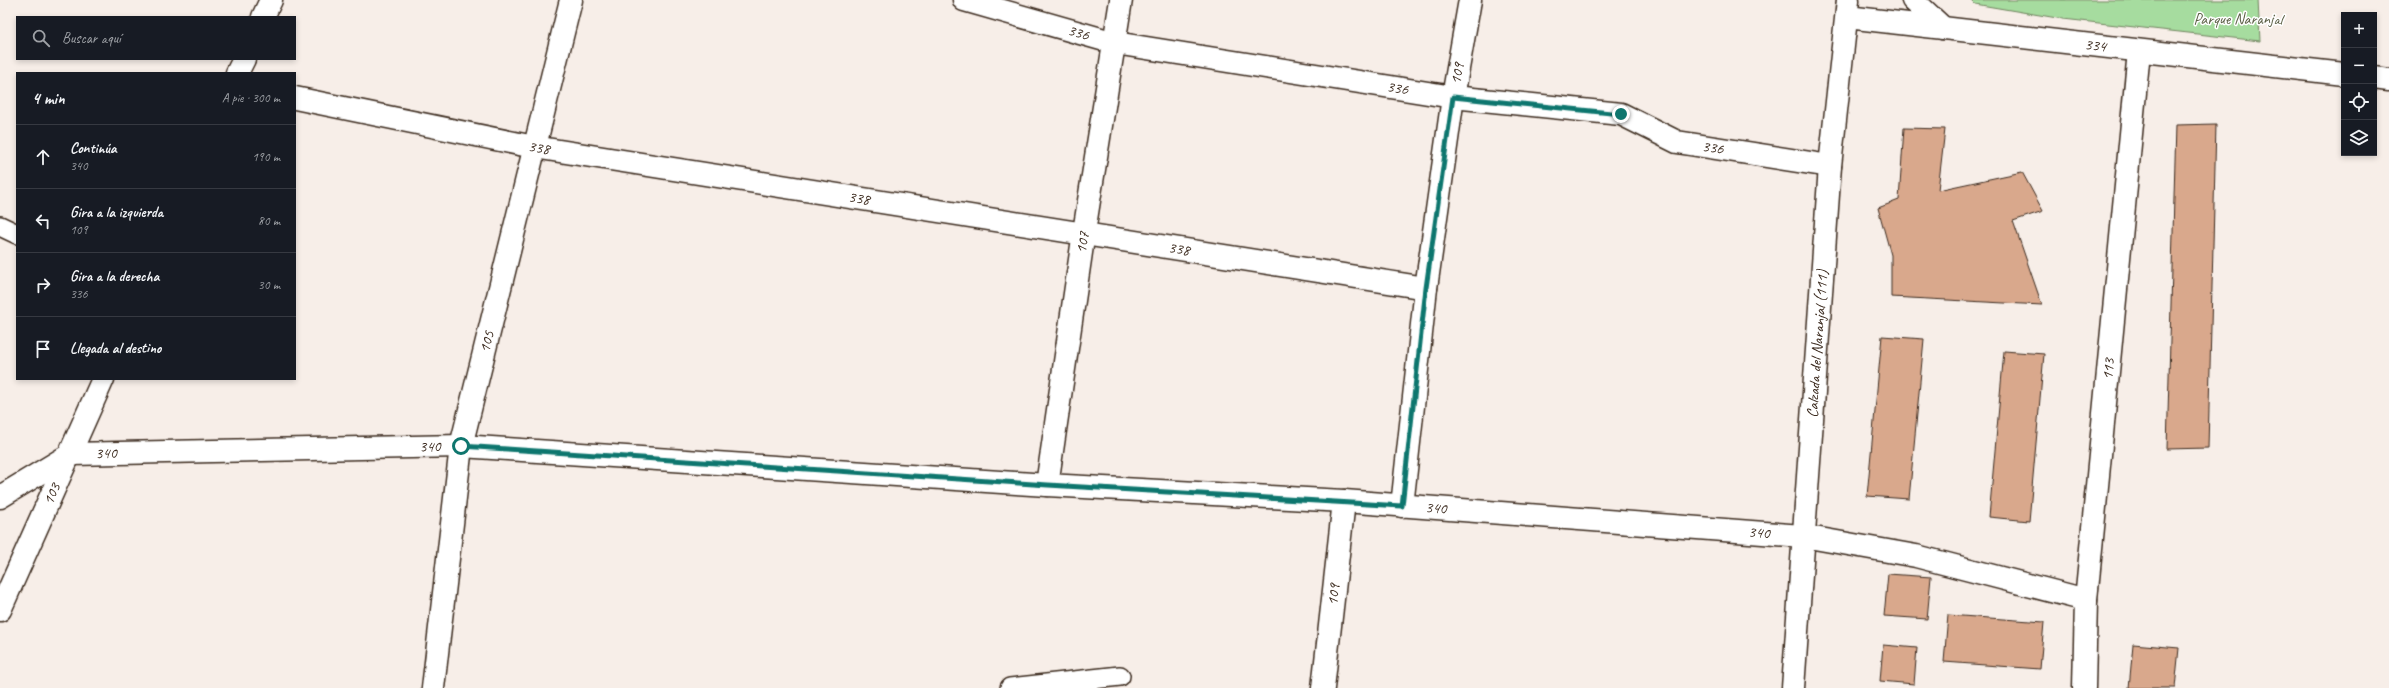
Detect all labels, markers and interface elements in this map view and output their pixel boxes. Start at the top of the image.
park label: Parque Naranjal [2193,9,2286,29]
map controls [2341,12,2377,156]
button: + [2341,12,2377,48]
search box [16,16,296,60]
street label: 336 [1065,20,1092,45]
icon: search [30,27,52,49]
text: Buscar aquí [62,29,121,48]
street label: 334 [2083,34,2109,57]
button: − [2341,48,2377,84]
street label: 109 [1445,59,1469,86]
street label: 336 [1385,77,1410,100]
button: locate [2341,84,2377,120]
text: 4 min [32,88,65,109]
text: A pie · 300 m [222,90,280,106]
route end [1612,105,1630,123]
button: layers [2341,120,2377,156]
street label: 338 [526,136,553,160]
street label: 336 [1701,136,1726,159]
text: Continúa [70,139,117,158]
icon: ahead [32,146,54,168]
text: 190 m [252,149,280,165]
text: 340 [70,158,88,174]
street label: 338 [847,187,873,210]
text: Gira a la izquierda [70,203,163,222]
icon: left [32,210,54,232]
text: 80 m [258,213,280,229]
text: 109 [70,222,88,238]
street label: 107 [1071,230,1094,255]
street label: 338 [1167,237,1193,261]
text: Gira a la derecha [70,267,159,286]
street label: Calzada del Naranjal (111) [1802,269,1833,418]
icon: right [32,274,54,296]
text: 30 m [258,277,280,293]
text: 336 [70,286,88,302]
street label: 105 [474,328,499,355]
icon: arrive [32,338,54,360]
text: Llegada al destino [70,339,161,358]
street label: 113 [2097,356,2119,381]
street label: 340 [419,436,443,457]
route start [452,437,470,455]
street label: 340 [95,443,119,464]
street label: 103 [38,478,66,508]
street label: 340 [1424,497,1449,519]
street label: 340 [1747,522,1772,544]
street label: 109 [1322,581,1345,606]

